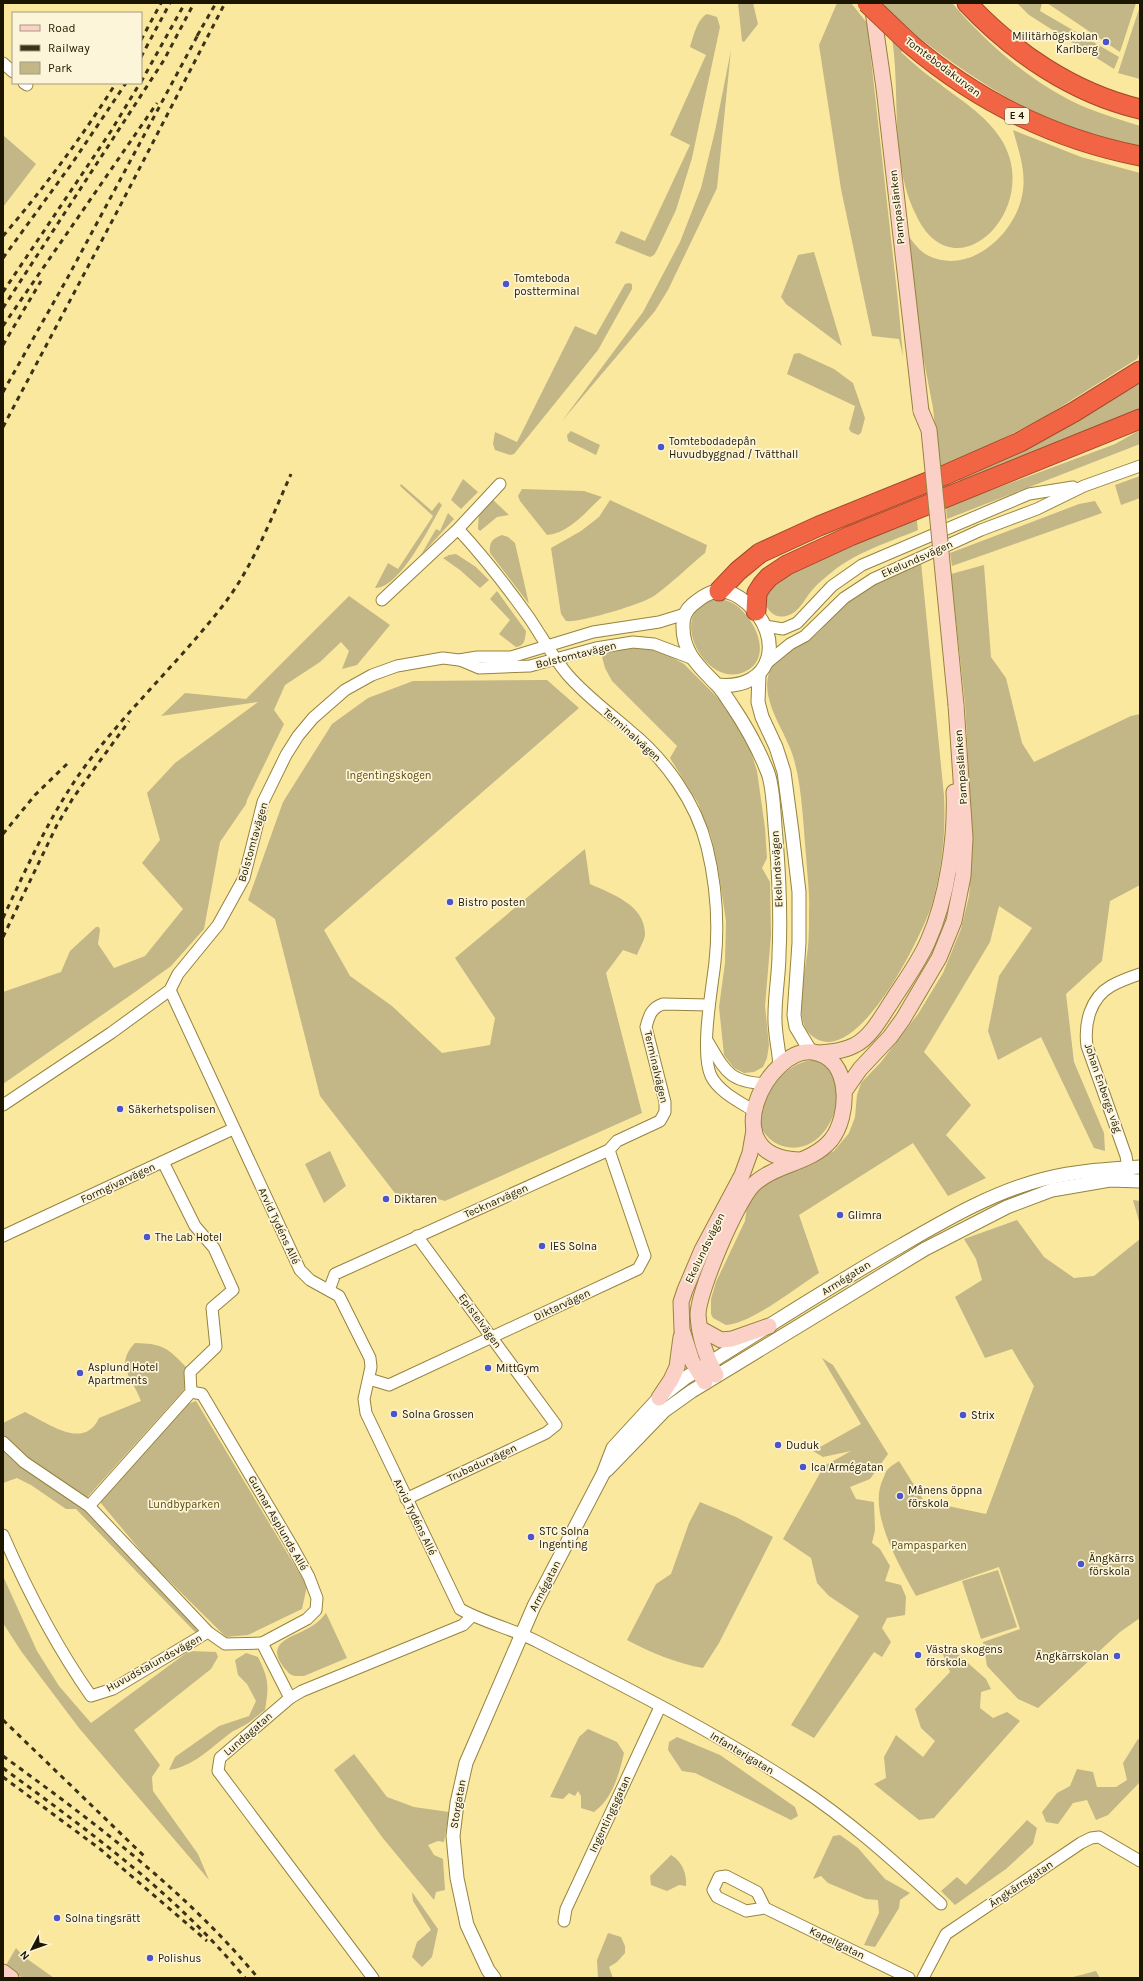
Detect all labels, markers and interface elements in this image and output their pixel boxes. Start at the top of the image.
legend [12,12,142,84]
text: Road [48,21,76,35]
place label: Militärhögskolan Karlberg [1012,30,1099,56]
street label: Tomtebodakurvan [903,34,983,100]
marker: Militärhögskolan Karlberg [1101,37,1111,47]
text: Railway [48,41,90,55]
text: Park [48,61,73,75]
road number: E 4 [1005,108,1029,124]
street label: Pampaslänken [887,169,907,245]
place label: Tomteboda postterminal [514,272,579,298]
marker: Tomteboda postterminal [501,279,511,289]
place label: Tomtebodadepån Huvudbyggnad / Tvätthall [669,435,798,461]
marker: Tomtebodadepån Huvudbyggnad / Tvätthall [656,442,666,452]
street label: Ekelundsvägen [879,537,955,581]
street label: Bolstomtavägen [534,639,618,671]
street label: Terminalvägen [600,706,664,764]
street label: Pampaslänken [952,729,970,805]
park label: Ingentingskogen [347,769,431,782]
street label: Bolstomtavägen [235,801,271,883]
street label: Ekelundsvägen [768,830,786,908]
place label: Bistro posten [458,896,525,909]
marker: Bistro posten [445,897,455,907]
street label: Terminalvägen [641,1030,671,1104]
street label: Johan Enbergs väg [1082,1042,1125,1135]
place label: Säkerhetspolisen [128,1103,216,1116]
marker: Säkerhetspolisen [115,1104,125,1114]
street label: Formgivarvägen [79,1160,157,1206]
street label: Tecknarvägen [462,1181,530,1221]
street label: Arvid Tydéns Allé [255,1185,303,1267]
place label: Diktaren [394,1193,437,1206]
marker: Diktaren [381,1194,391,1204]
place label: Glimra [848,1209,882,1222]
marker: Glimra [835,1210,845,1220]
street label: Ekelundsvägen [682,1211,728,1285]
place label: The Lab Hotel [155,1231,222,1244]
marker: The Lab Hotel [142,1232,152,1242]
place label: IES Solna [550,1240,597,1253]
marker: IES Solna [537,1241,547,1251]
street label: Armégatan [819,1258,873,1298]
street label: Diktarvägen [532,1286,592,1324]
street label: Epistelvägen [456,1291,504,1351]
place label: Asplund Hotel Apartments [88,1361,158,1387]
place label: MittGym [496,1362,539,1375]
marker: MittGym [483,1363,493,1373]
marker: Asplund Hotel Apartments [75,1368,85,1378]
place label: Solna Grossen [402,1408,474,1421]
marker: Solna Grossen [389,1409,399,1419]
place label: Strix [971,1409,995,1422]
marker: Strix [958,1410,968,1420]
place label: Duduk [786,1439,819,1452]
marker: Duduk [773,1440,783,1450]
street label: Trubadurvägen [445,1441,519,1485]
place label: Ica Armégatan [811,1461,884,1474]
marker: Ica Armégatan [798,1462,808,1472]
street label: Gunnar Asplunds Allé [245,1473,311,1573]
street label: Arvid Tydéns Allé [391,1477,439,1558]
place label: Månens öppna förskola [908,1484,982,1510]
marker: Månens öppna förskola [895,1491,905,1501]
park label: Lundbyparken [148,1498,220,1511]
place label: STC Solna Ingenting [539,1525,589,1551]
marker: STC Solna Ingenting [526,1532,536,1542]
park label: Pampasparken [891,1539,967,1552]
place label: Ängkärrs förskola [1089,1551,1134,1578]
street label: Armégatan [527,1558,563,1614]
marker: Ängkärrs förskola [1076,1559,1086,1569]
street label: Huvudstalundsvägen [104,1631,204,1695]
place label: Västra skogens förskola [926,1643,1003,1669]
place label: Ängkärrskolan [1036,1649,1109,1663]
marker: Västra skogens förskola [913,1650,923,1660]
marker: Ängkärrskolan [1112,1651,1122,1661]
street label: Lundagatan [221,1709,275,1759]
street label: Infanterigatan [708,1729,776,1777]
street label: Ingentingsgatan [586,1773,634,1855]
street label: Storgatan [447,1778,469,1830]
street label: Ängkärrsgatan [986,1857,1055,1910]
place label: Solna tingsrätt [65,1912,140,1925]
marker: Solna tingsrätt [52,1913,62,1923]
street label: Kapellgatan [807,1924,867,1962]
north arrow [12,1929,52,1969]
text: N [17,1948,32,1962]
place label: Polishus [158,1952,202,1965]
marker: Polishus [145,1953,155,1963]

